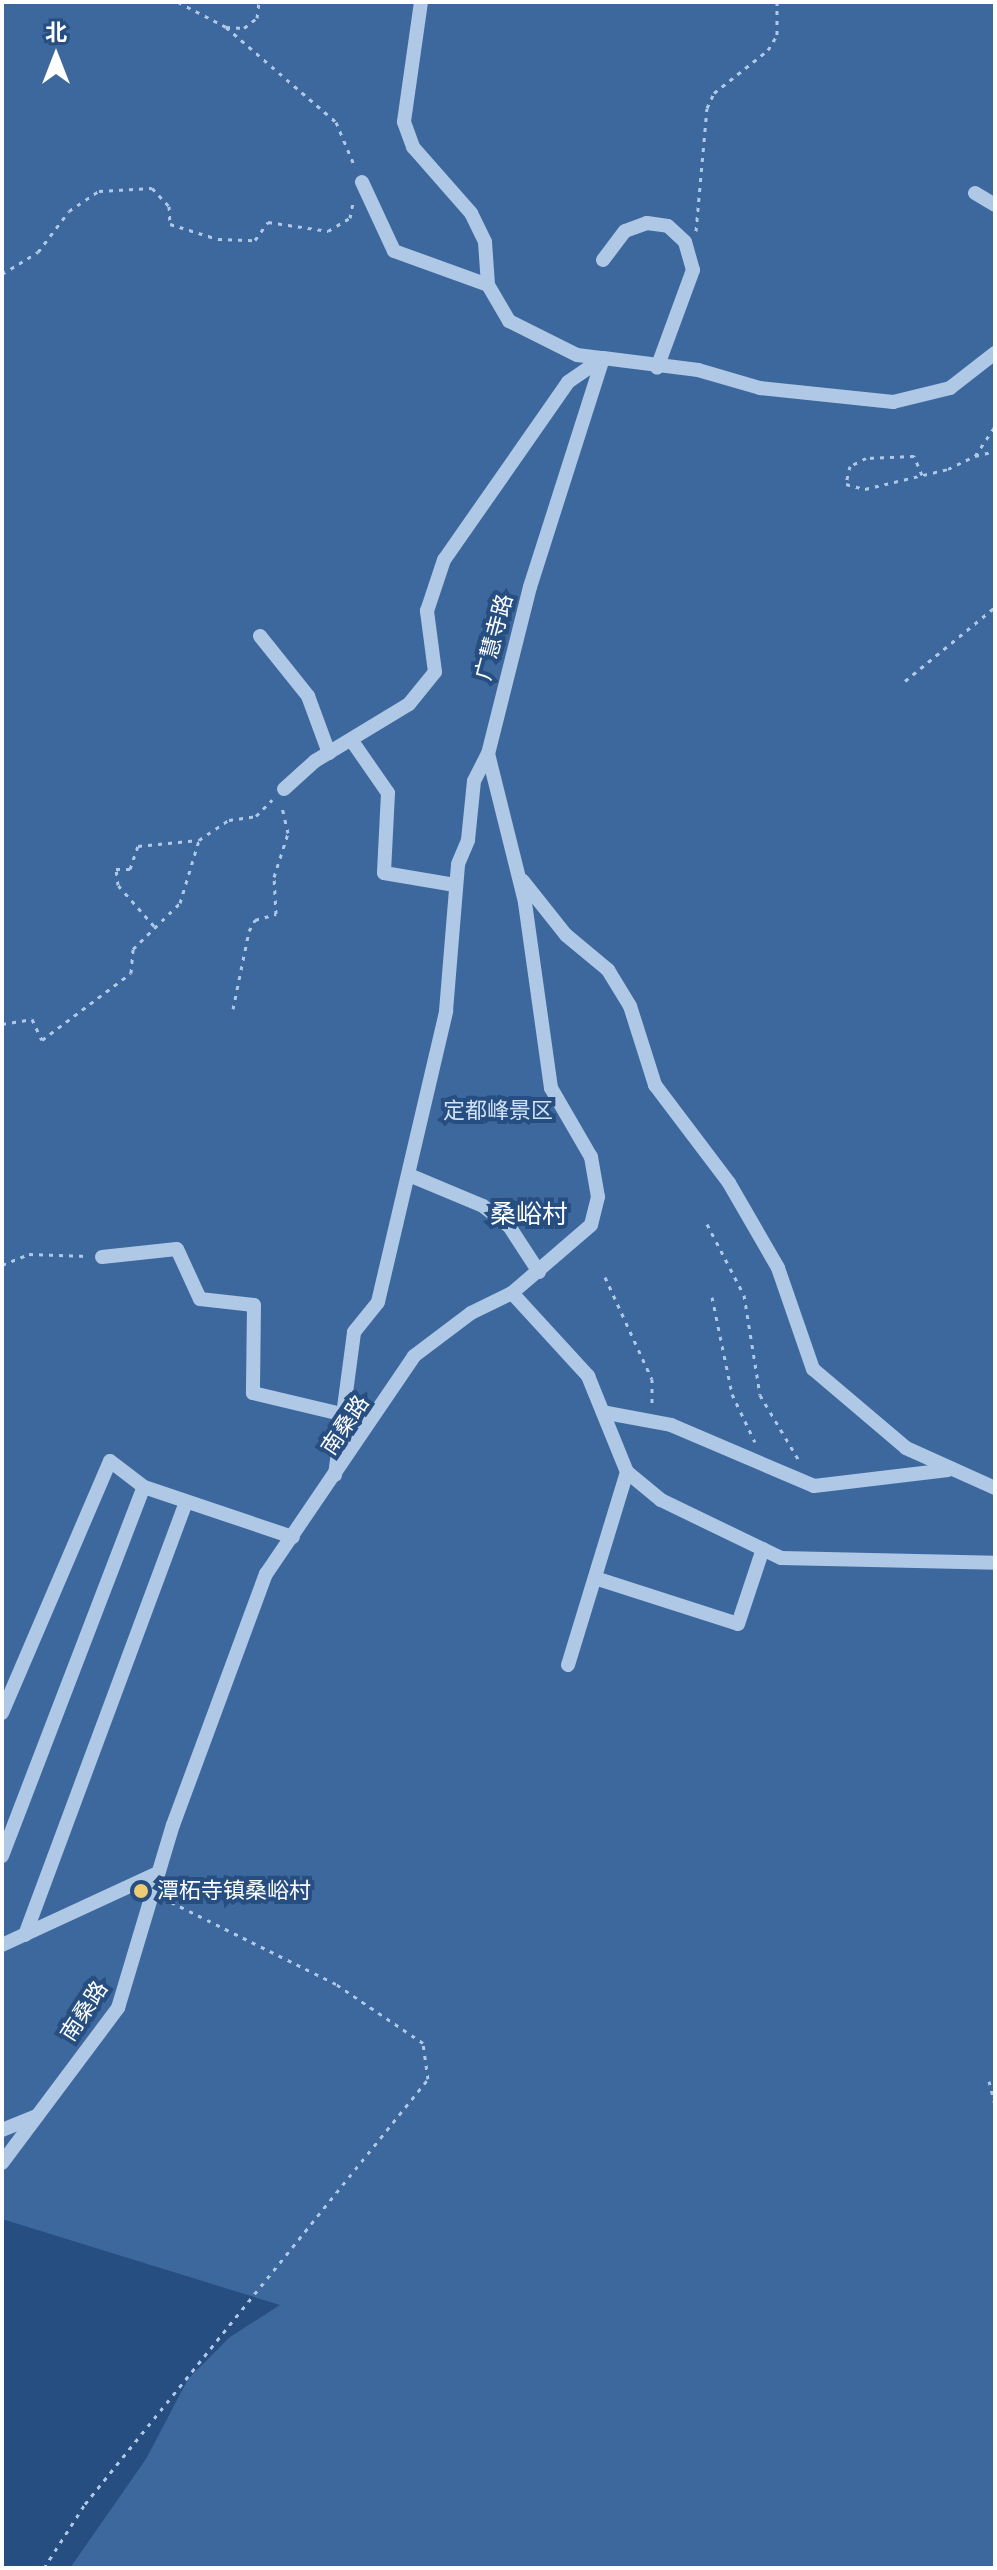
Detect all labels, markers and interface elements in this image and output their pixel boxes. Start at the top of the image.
north arrow [16,16,96,96]
text: 北 [45,17,67,47]
street label: 广慧寺路 [470,591,518,683]
park label: 定都峰景区 [443,1098,553,1124]
district label: 桑峪村 [490,1198,568,1230]
street label: 南桑路 [316,1390,374,1460]
place label: 潭柘寺镇桑峪村 [157,1878,311,1904]
marker: 潭柘寺镇桑峪村 [132,1882,150,1900]
street label: 南桑路 [55,1976,113,2046]

